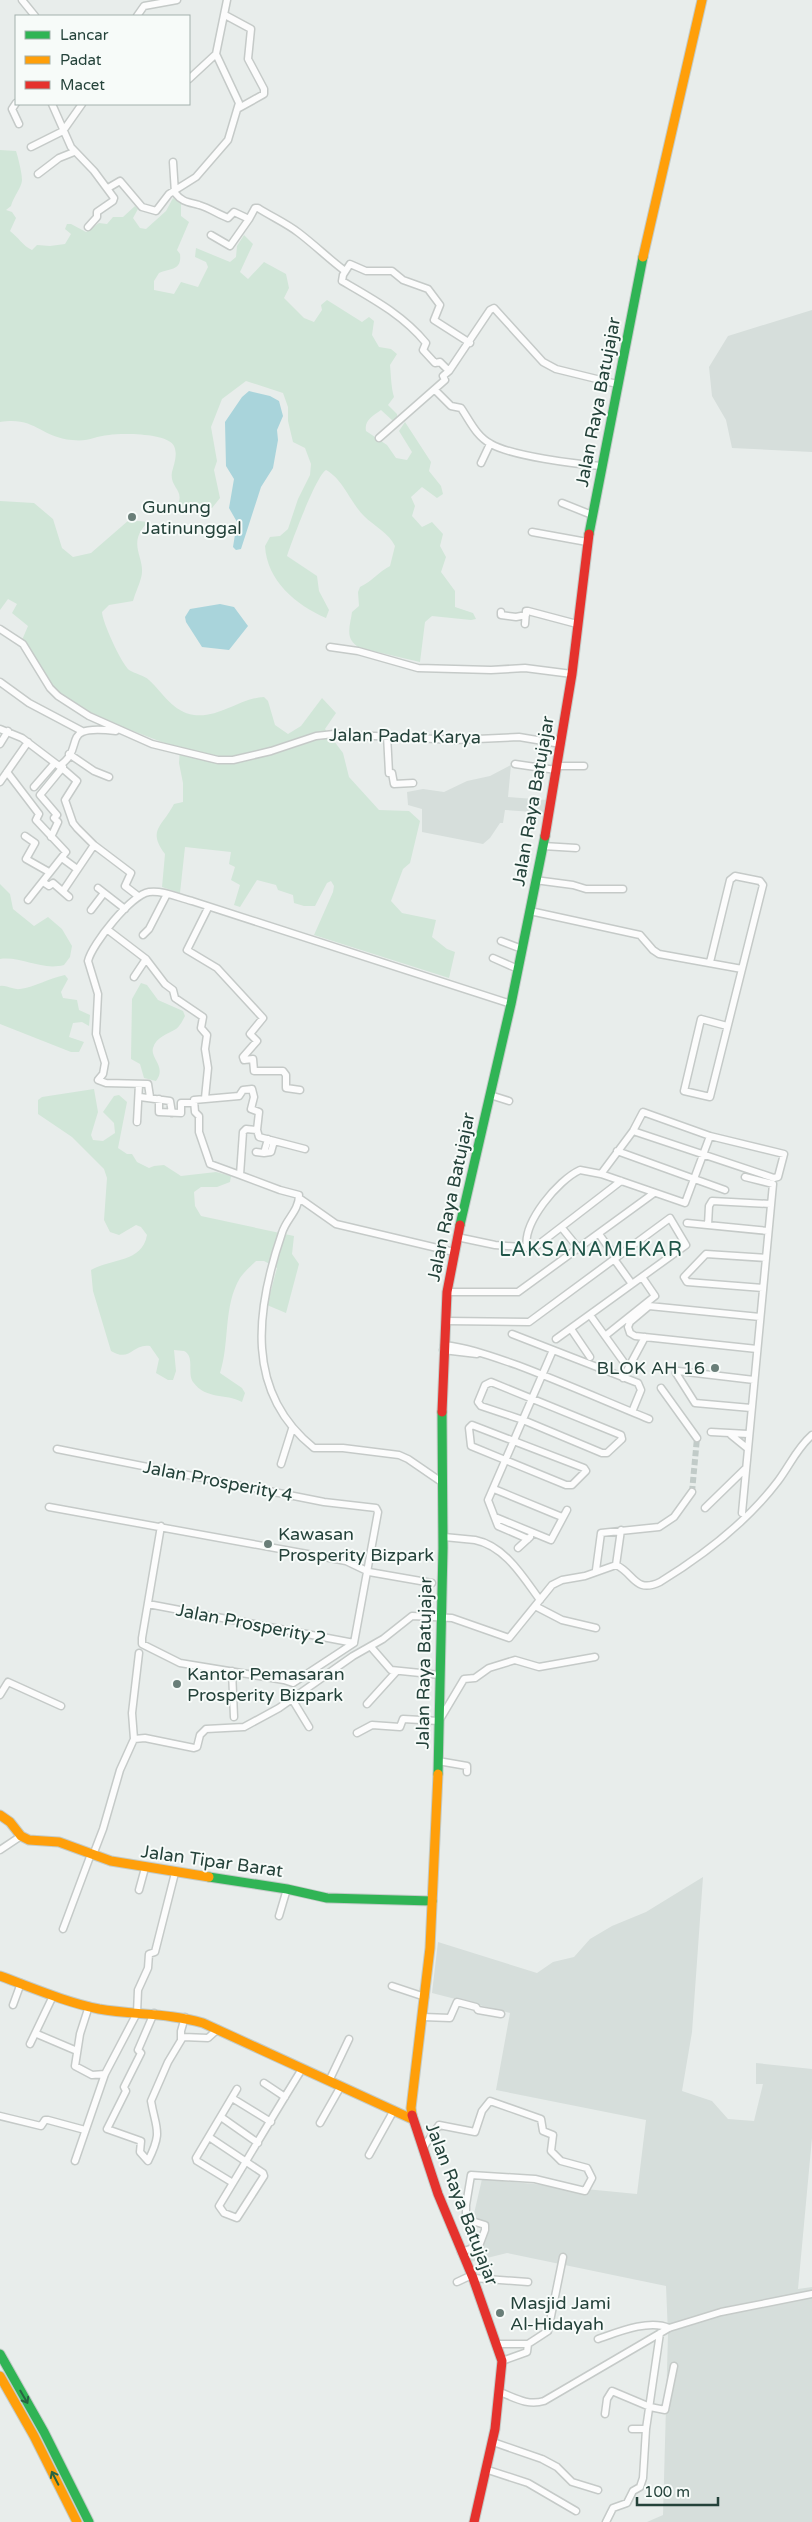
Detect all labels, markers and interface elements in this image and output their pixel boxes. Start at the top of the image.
legend [15,15,190,105]
text: Lancar [60,26,109,44]
text: Padat [60,51,102,69]
text: Macet [60,76,105,94]
street label: Jalan Raya Batujajar [571,315,625,489]
place label: Gunung Jatinunggal [142,496,242,539]
marker: Gunung Jatinunggal [126,511,138,523]
street label: Jalan Raya Batujajar [507,714,559,888]
street label: Jalan Padat Karya [329,724,481,748]
street label: Jalan Raya Batujajar [422,1110,480,1284]
district label: LAKSANAMEKAR [499,1238,683,1262]
place label: BLOK AH 16 [596,1357,705,1379]
marker: BLOK AH 16 [709,1362,721,1374]
street label: Jalan Prosperity 4 [141,1456,295,1506]
place label: Kawasan Prosperity Bizpark [278,1523,434,1566]
marker: Kawasan Prosperity Bizpark [262,1538,274,1550]
street label: Jalan Raya Batujajar [411,1577,437,1749]
street label: Jalan Prosperity 2 [174,1599,328,1649]
place label: Kantor Pemasaran Prosperity Bizpark [187,1663,345,1706]
marker: Kantor Pemasaran Prosperity Bizpark [171,1678,183,1690]
street label: Jalan Tipar Barat [140,1840,285,1882]
street label: Jalan Raya Batujajar [421,2120,503,2288]
place label: Masjid Jami Al-Hidayah [510,2292,611,2335]
marker: Masjid Jami Al-Hidayah [494,2307,506,2319]
one-way arrow [19,2389,29,2404]
one-way arrow [50,2471,59,2486]
scale bar [637,2474,718,2506]
text: 100 m [644,2483,690,2501]

